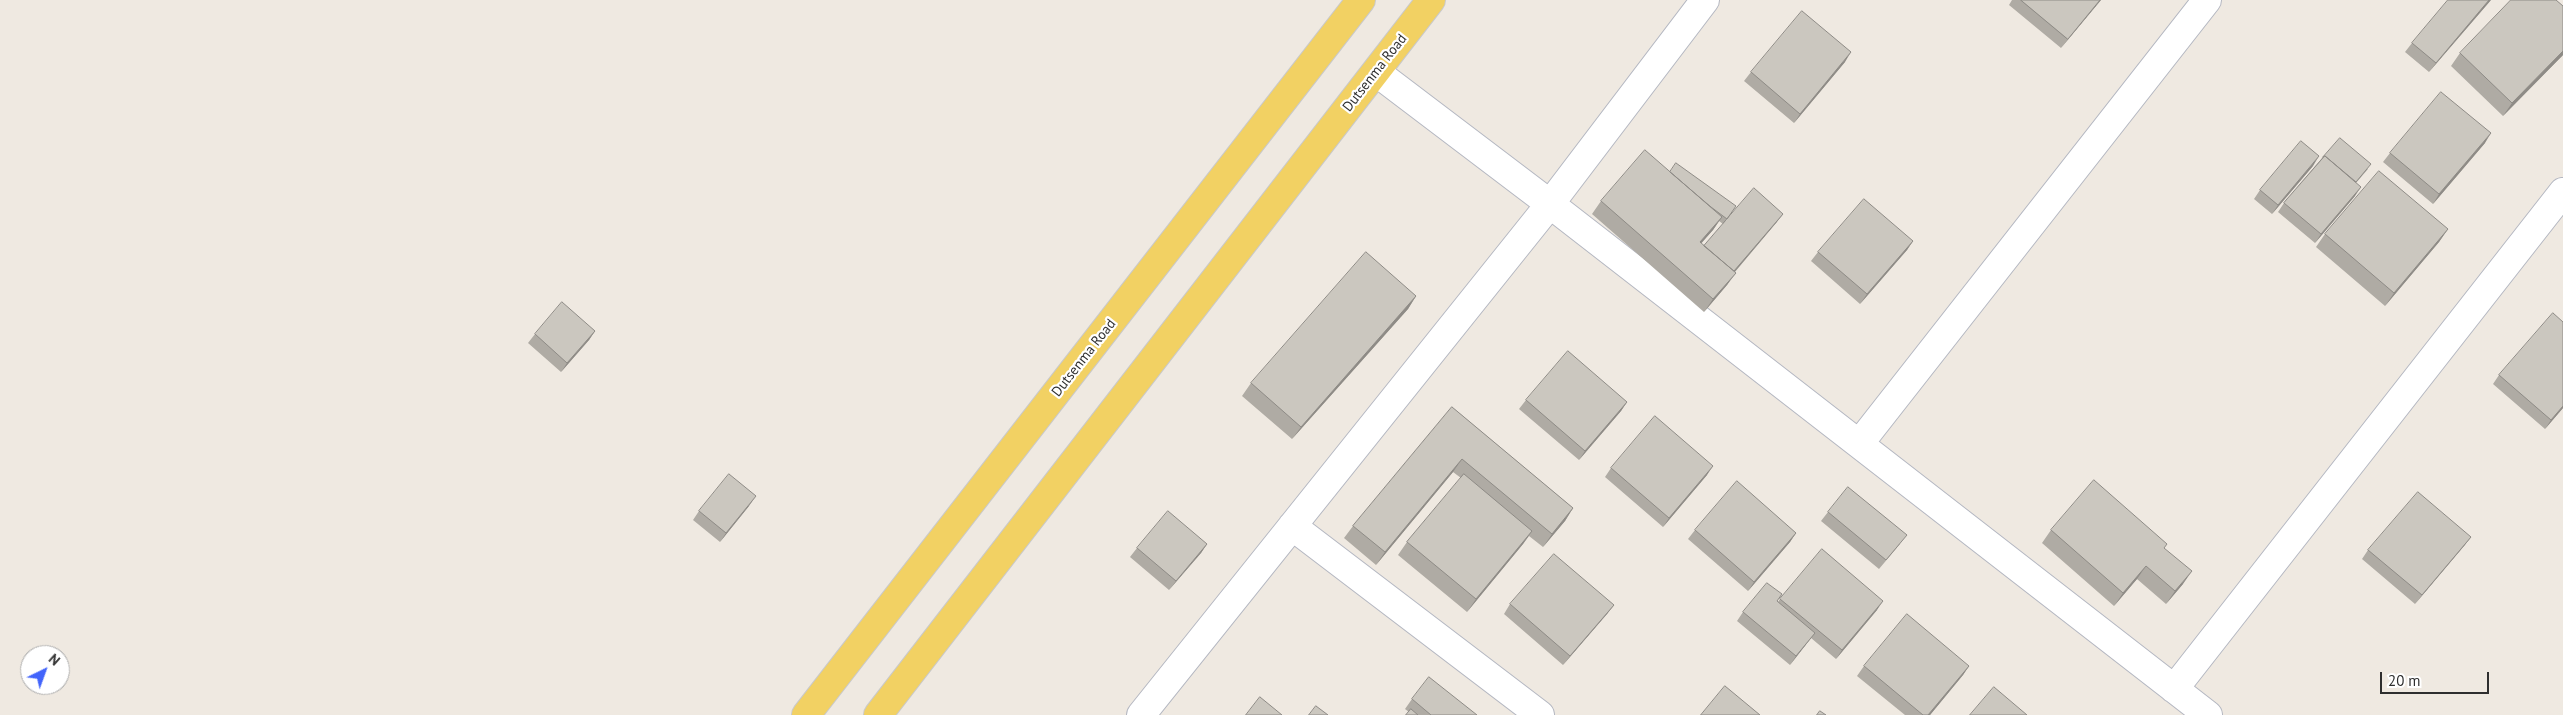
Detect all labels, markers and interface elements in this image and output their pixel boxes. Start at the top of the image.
street label: Dutsenma Road [1340,31,1410,115]
street label: Dutsenma Road [1049,316,1119,400]
north arrow [20,645,70,695]
text: N [45,650,64,669]
scale bar [2383,662,2492,694]
text: 20 m [2388,671,2421,690]

